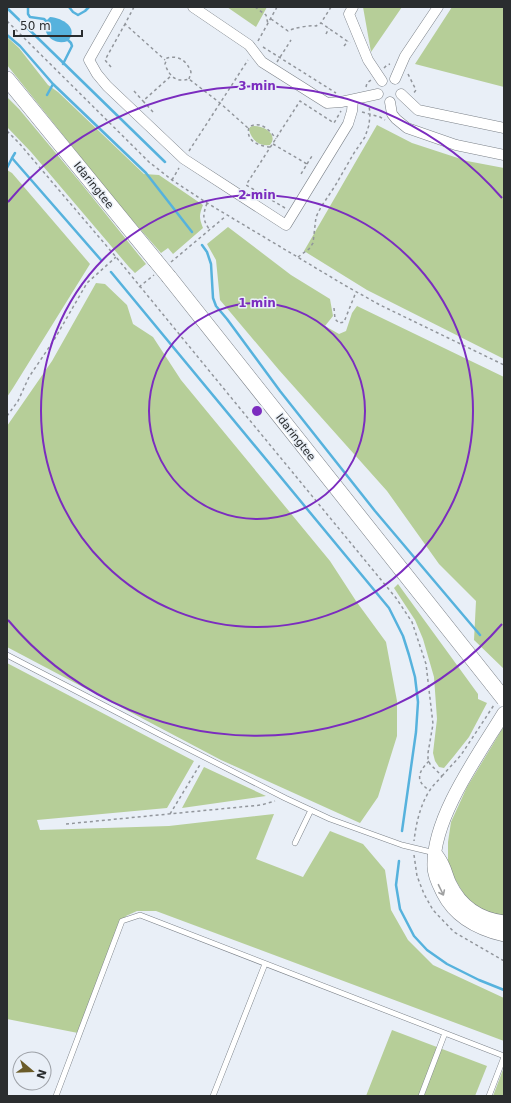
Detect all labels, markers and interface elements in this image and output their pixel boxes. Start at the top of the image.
scale bar [14,12,82,38]
text: 50 m [20,19,51,33]
text: 3 min [238,79,276,93]
street label: Idaringtee [71,159,117,211]
text: 2 min [238,188,276,202]
text: 1 min [238,296,276,310]
centre of rings [250,404,264,418]
street label: Idaringtee [273,411,318,464]
one-way arrow [438,884,446,896]
north arrow [12,1051,52,1091]
text: N [33,1068,49,1081]

